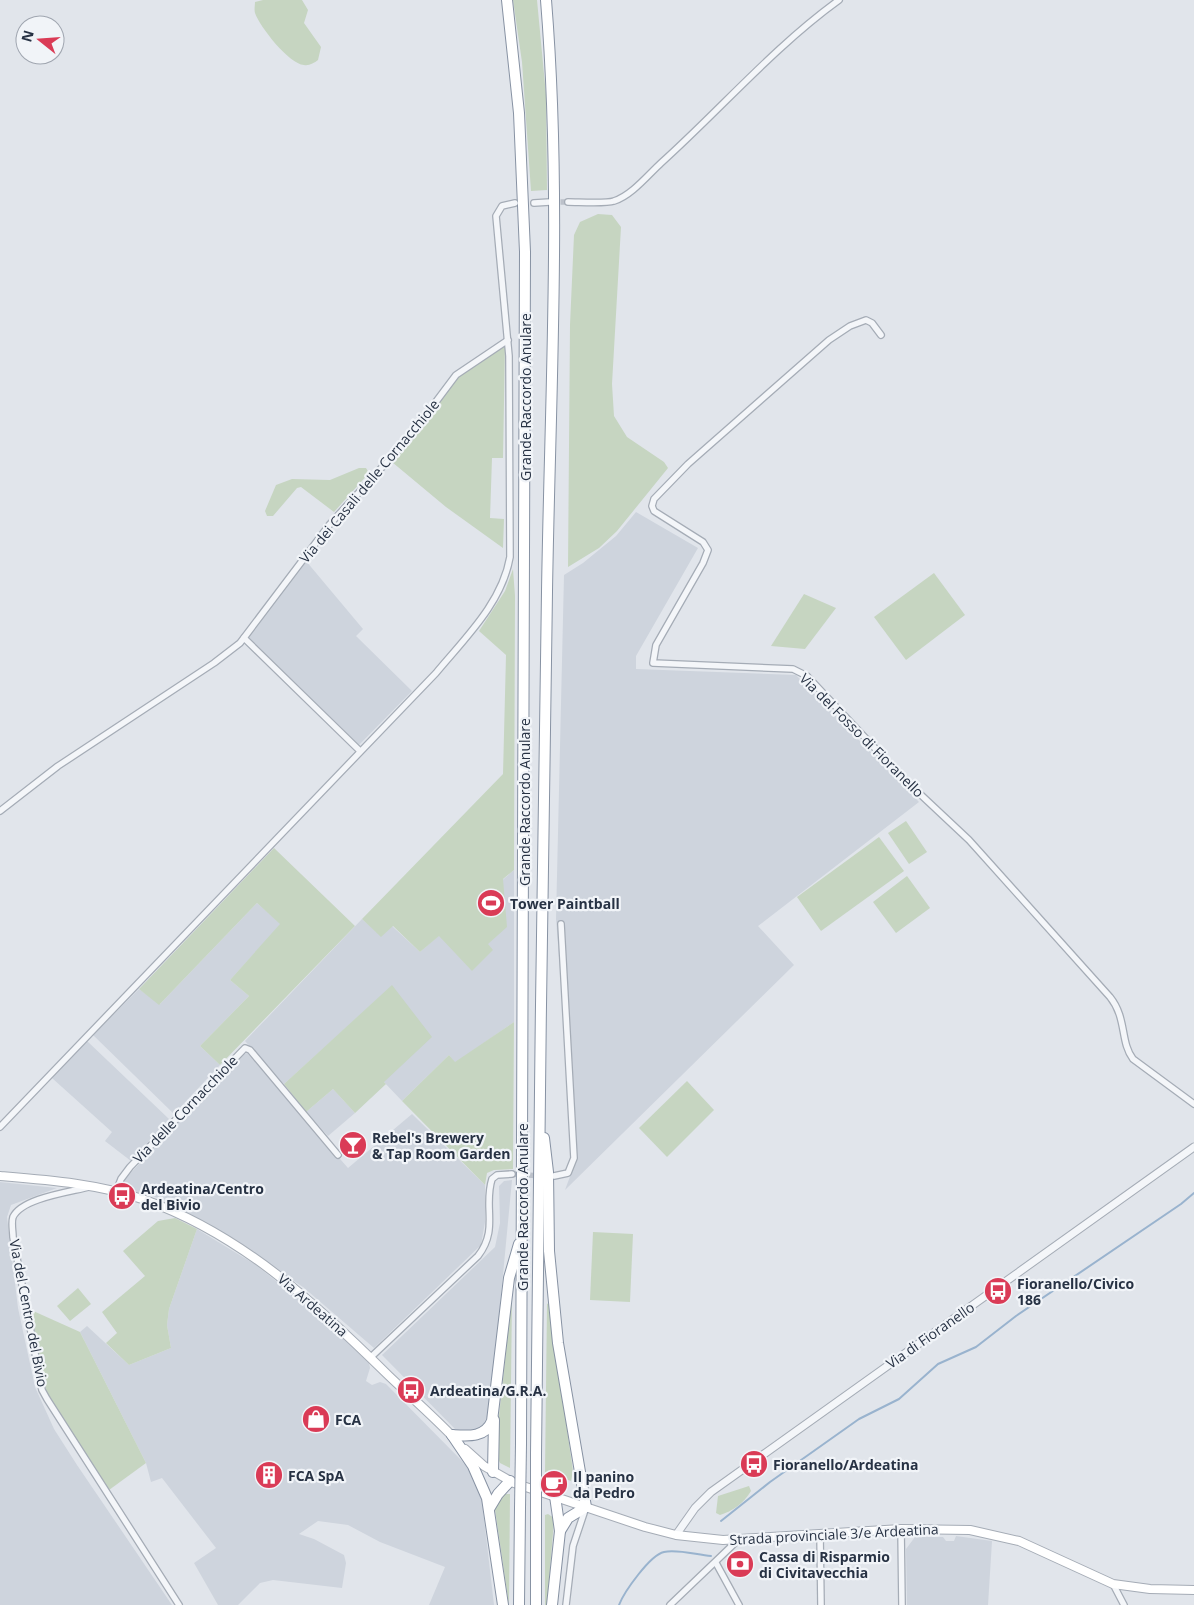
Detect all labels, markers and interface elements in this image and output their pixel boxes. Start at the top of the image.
north arrow [15,15,65,65]
text: N [16,28,38,44]
street label: Grande Raccordo Anulare [516,313,535,481]
street label: Via dei Casali delle Cornacchiole [295,395,443,567]
street label: Via del Fosso di Fioranello [796,669,928,801]
street label: Grande Raccordo Anulare [515,718,534,886]
sports icon: Tower Paintball [476,888,506,918]
place label: Tower Paintball [510,894,620,913]
street label: Via delle Cornacchiole [129,1051,242,1167]
street label: Grande Raccordo Anulare [513,1123,532,1291]
place label: Rebel's Brewery & Tap Room Garden [372,1128,510,1163]
bar icon: Rebel's Brewery & Tap Room Garden [338,1130,368,1160]
place label: Ardeatina/Centro del Bivio [141,1179,264,1214]
bus stop icon: Ardeatina/Centro del Bivio [107,1181,137,1211]
street label: Via del Centro del Bivio [5,1238,53,1388]
street label: Via Ardeatina [274,1269,352,1341]
place label: Fioranello/Civico 186 [1017,1274,1135,1309]
bus stop icon: Fioranello/Civico 186 [983,1276,1013,1306]
street label: Via di Fioranello [882,1297,978,1373]
bus stop icon: Ardeatina/G.R.A. [396,1375,426,1405]
place label: Ardeatina/G.R.A. [430,1381,546,1400]
shop icon: FCA [301,1404,331,1434]
place label: FCA [335,1410,362,1429]
bus stop icon: Fioranello/Ardeatina [739,1449,769,1479]
place label: Fioranello/Ardeatina [773,1455,919,1474]
building icon: FCA SpA [254,1460,284,1490]
place label: FCA SpA [288,1466,344,1485]
place label: Il panino da Pedro [573,1467,635,1502]
cafe icon: Il panino da Pedro [539,1469,569,1499]
street label: Strada provinciale 3/e Ardeatina [729,1519,939,1549]
place label: Cassa di Risparmio di Civitavecchia [759,1547,890,1582]
bank icon: Cassa di Risparmio di Civitavecchia [725,1549,755,1579]

